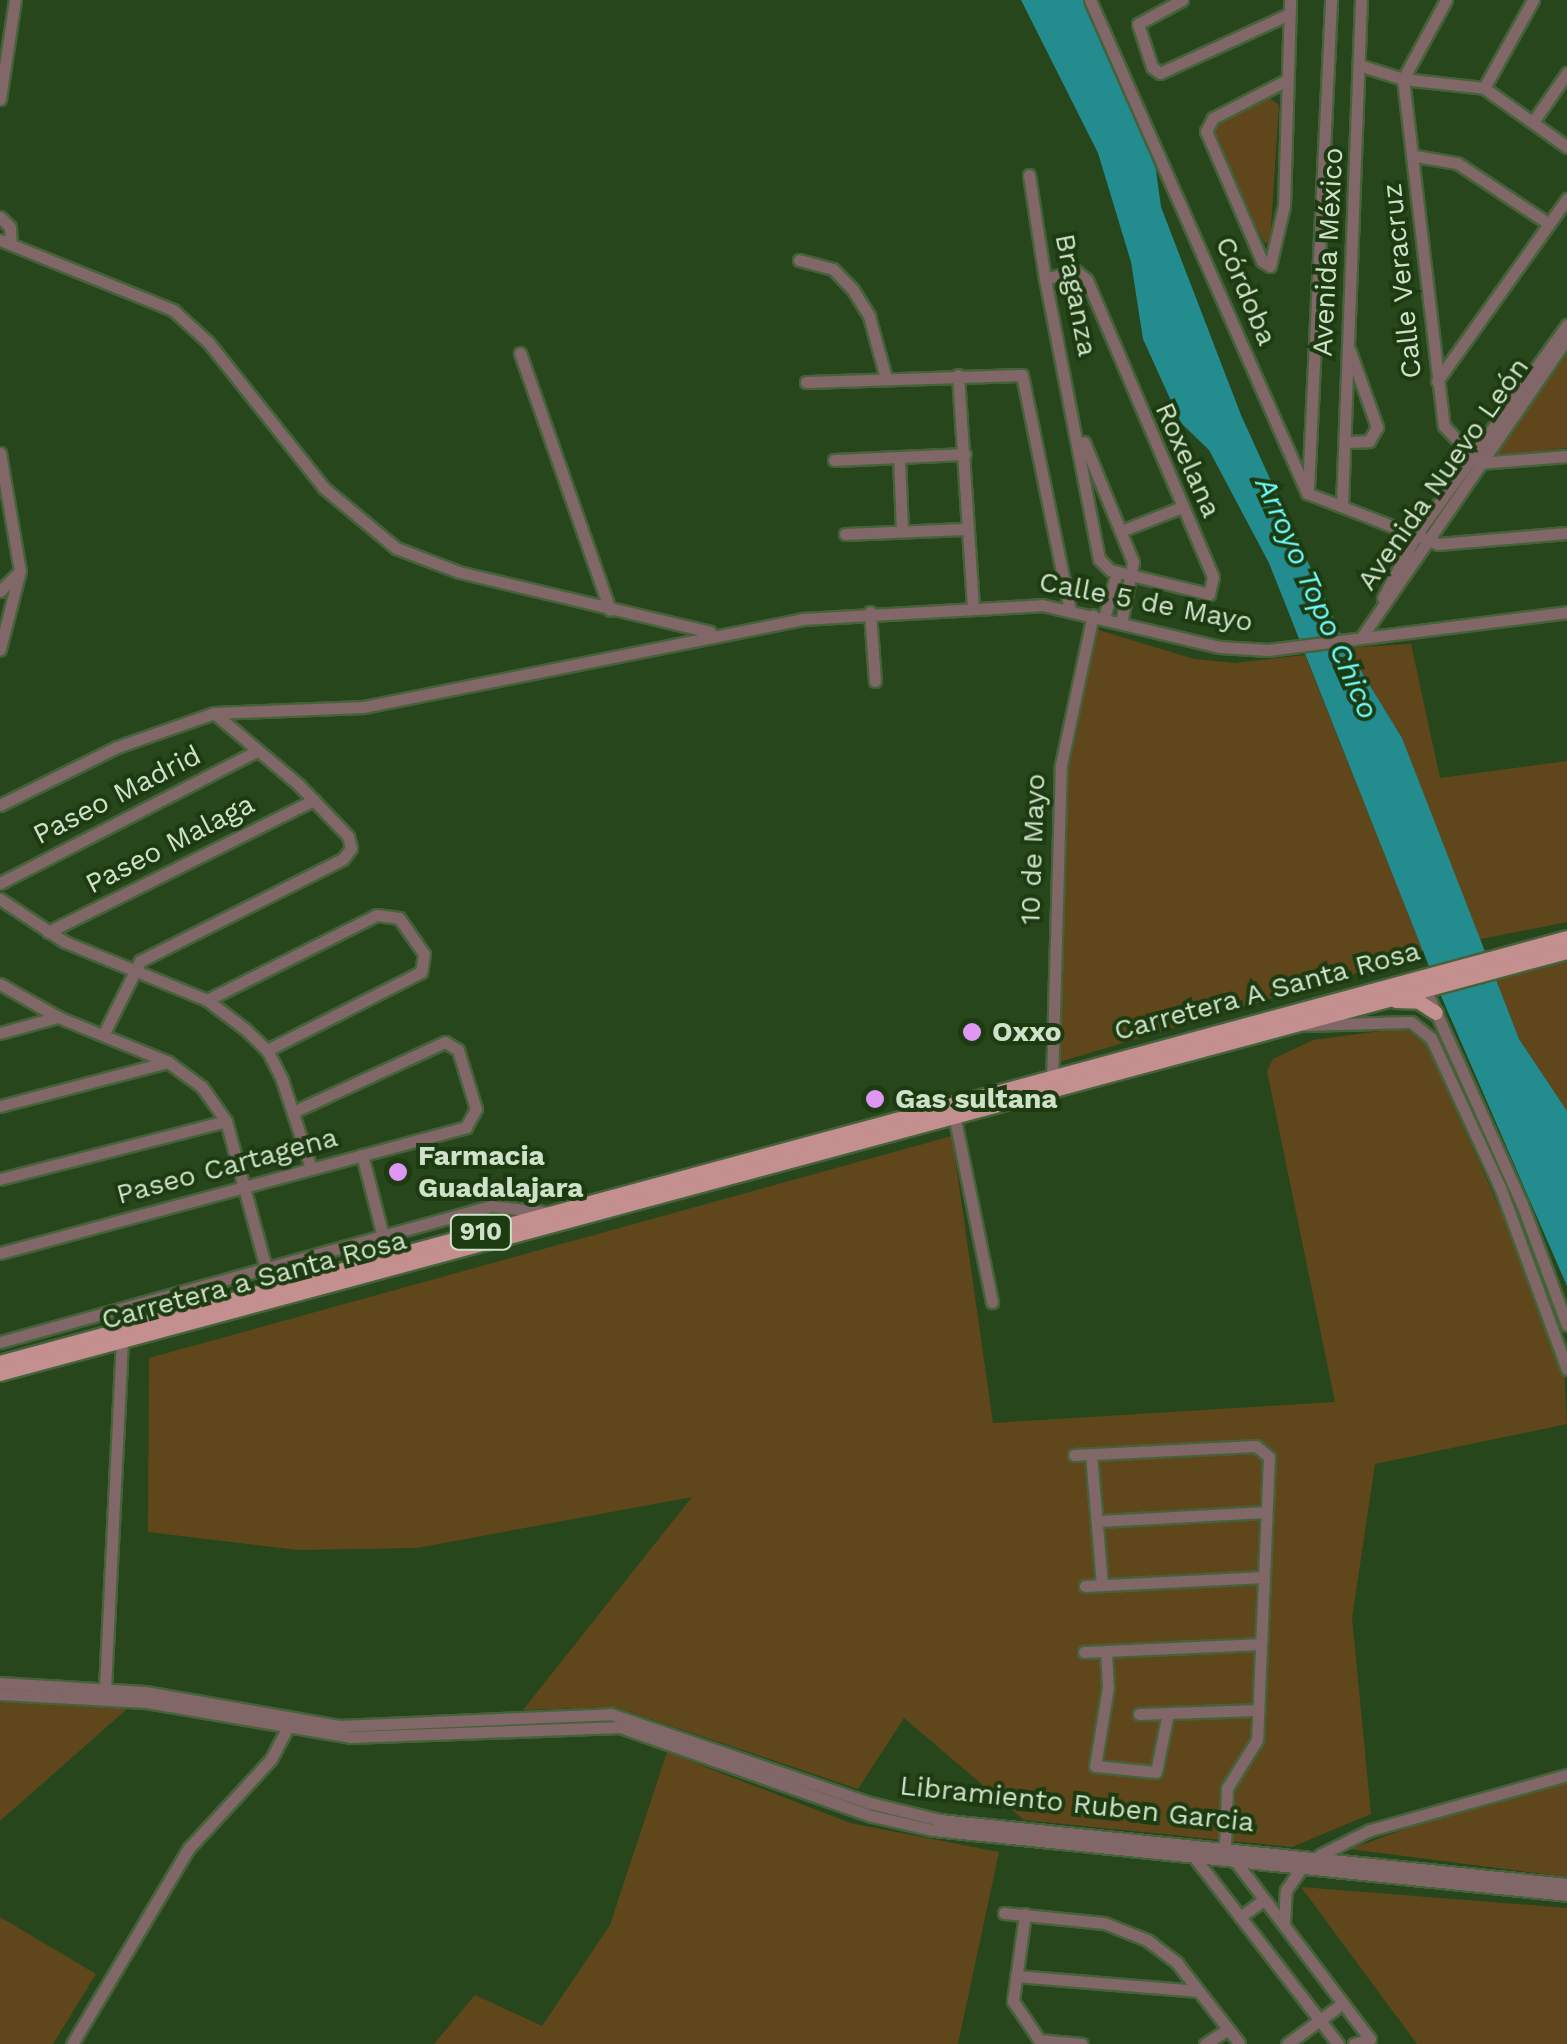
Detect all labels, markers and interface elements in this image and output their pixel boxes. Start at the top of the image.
street label: Avenida México [1306,146,1350,358]
street label: Calle Veracruz [1375,181,1429,381]
street label: Braganza [1048,231,1104,359]
street label: Córdoba [1208,232,1284,350]
street label: Avenida Nuevo León [1350,351,1536,597]
street label: Roxelana [1148,397,1228,523]
water label: Arroyo Topo Chico [1247,471,1387,725]
street label: Calle 5 de Mayo [1036,565,1256,639]
street label: Paseo Madrid [28,738,206,852]
street label: 10 de Mayo [1014,773,1052,925]
street label: Paseo Malaga [80,787,260,901]
street label: Carretera A Santa Rosa [1109,934,1425,1048]
place label: Oxxo [992,1015,1061,1049]
marker: Oxxo [961,1021,983,1043]
place label: Gas sultana [895,1082,1058,1116]
marker: Gas sultana [864,1088,886,1110]
street label: Paseo Cartagena [113,1120,341,1212]
place label: Farmacia Guadalajara [418,1139,583,1205]
marker: Farmacia Guadalajara [387,1161,409,1183]
road number: 910 [448,1212,514,1252]
street label: Carretera a Santa Rosa [97,1223,411,1337]
street label: Libramiento Ruben Garcia [898,1769,1256,1839]

